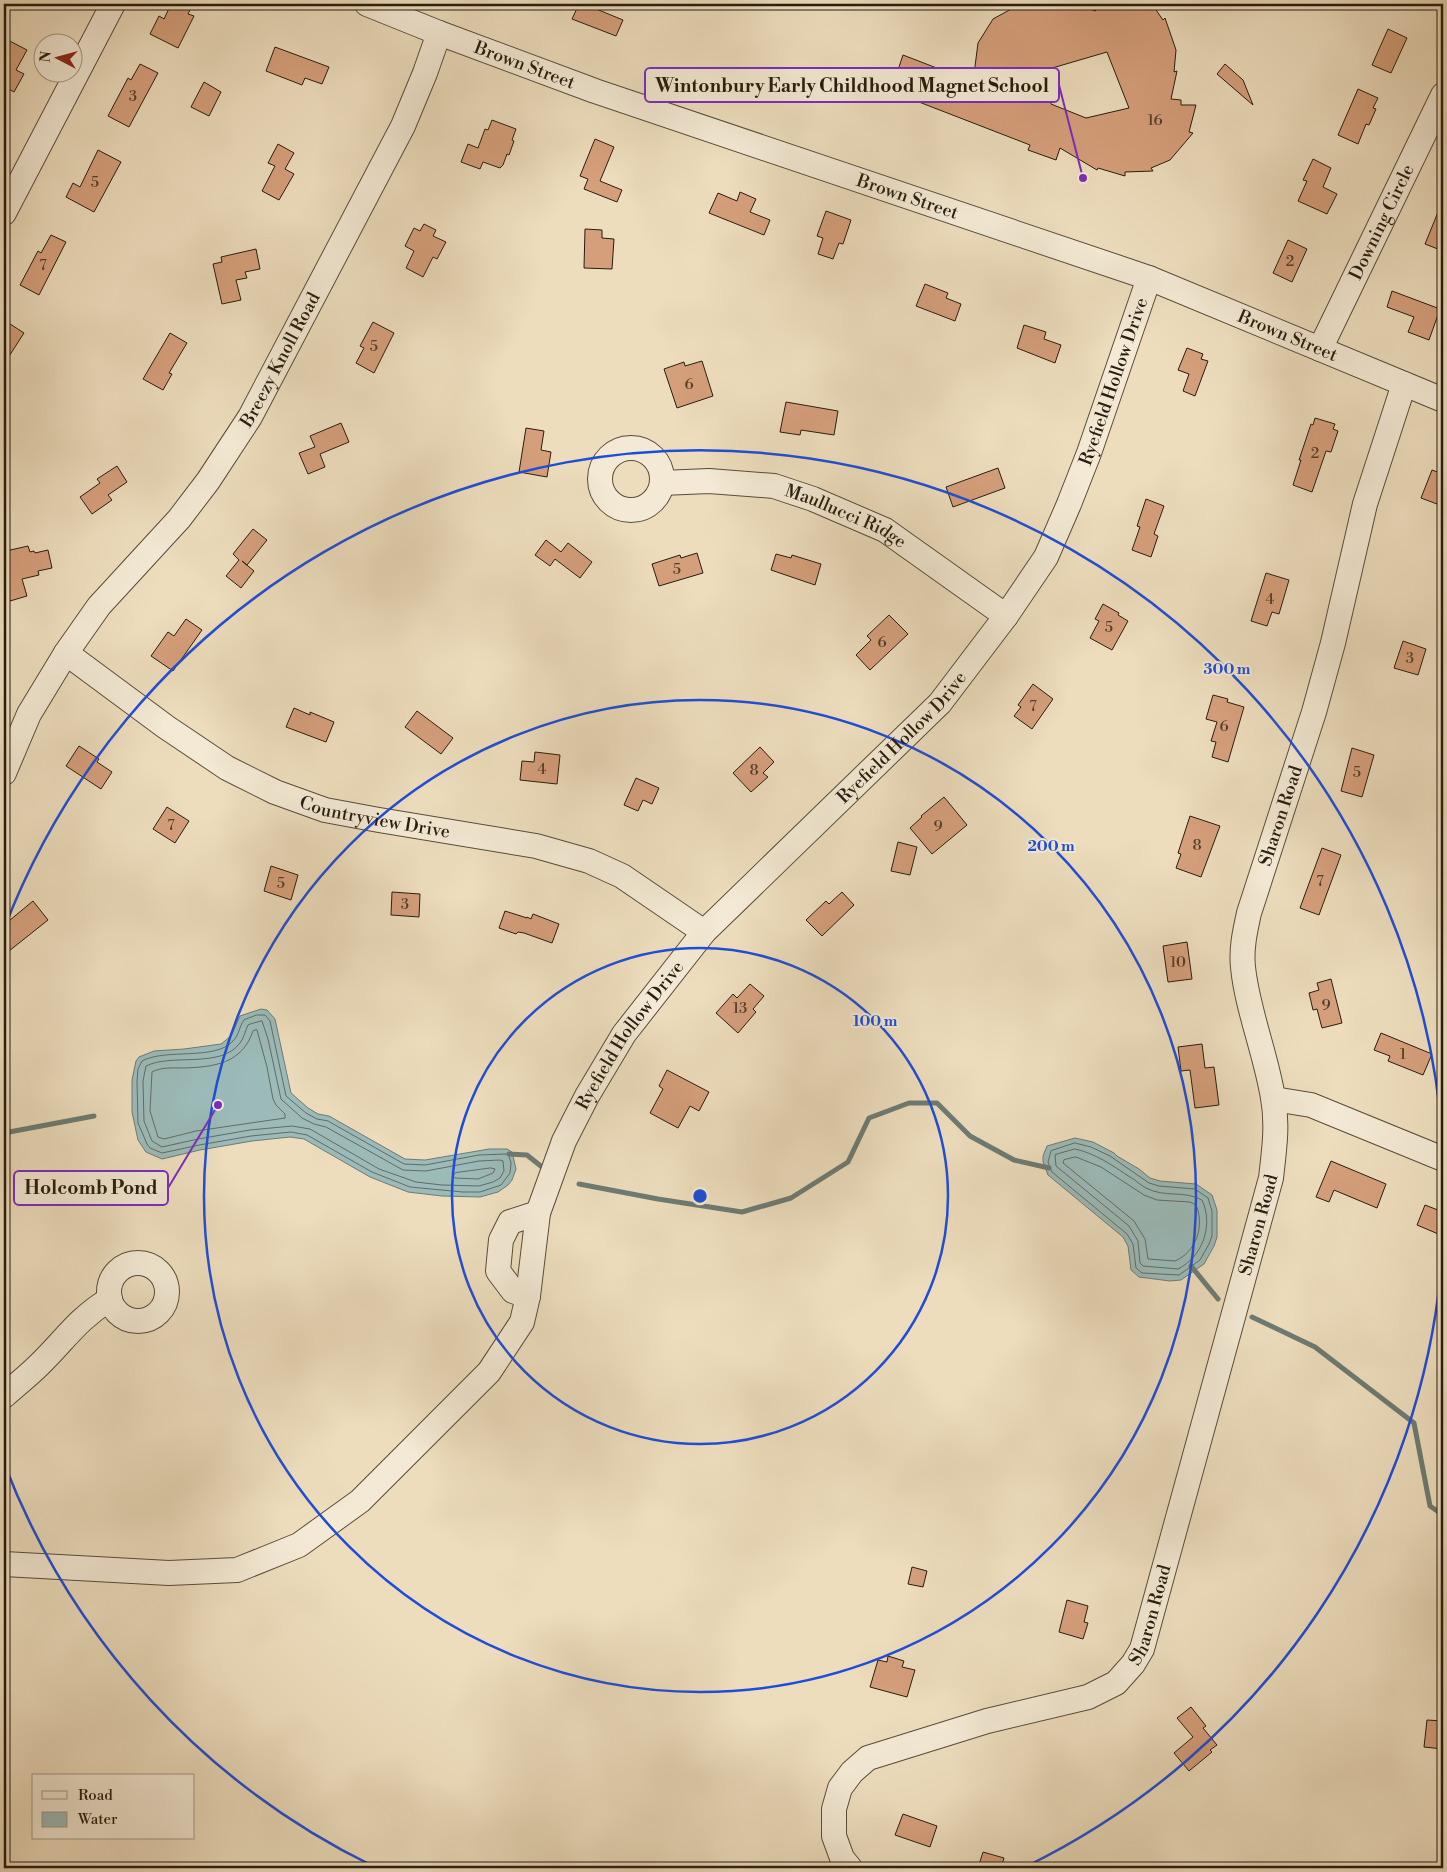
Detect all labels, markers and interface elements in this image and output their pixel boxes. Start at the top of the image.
north arrow [32,32,82,82]
street label: Brown Street [470,35,579,94]
text: N [37,50,56,63]
callout: Wintonbury Early Childhood Magnet School [645,68,1059,102]
text: Wintonbury Early Childhood Magnet School [654,74,1049,98]
house number: 3 [129,87,137,106]
house number: 16 [1147,111,1163,130]
street label: Downing Circle [1344,160,1419,284]
street label: Brown Street [853,168,962,225]
house number: 5 [91,173,99,192]
house number: 2 [1286,252,1294,271]
house number: 7 [39,256,47,275]
street label: Breezy Knoll Road [234,288,325,433]
street label: Ryefield Hollow Drive [1074,294,1153,469]
street label: Brown Street [1234,304,1342,367]
house number: 5 [370,337,378,356]
house number: 6 [684,375,694,394]
house number: 2 [1311,444,1319,463]
street label: Maullucci Ridge [782,479,911,553]
house number: 5 [673,560,681,579]
house number: 4 [1266,590,1275,609]
house number: 5 [1105,618,1113,637]
house number: 6 [877,633,887,652]
house number: 3 [1406,649,1414,668]
text: 300 m [1204,660,1251,679]
street label: Ryefield Hollow Drive [832,667,971,808]
house number: 7 [1029,697,1037,716]
house number: 6 [1219,717,1229,736]
house number: 4 [538,760,547,779]
house number: 8 [749,761,759,780]
street label: Sharon Road [1253,762,1308,869]
house number: 5 [1353,763,1361,782]
street label: Countryview Drive [296,790,452,843]
house number: 7 [167,816,175,835]
house number: 9 [933,817,943,836]
house number: 8 [1192,836,1202,855]
text: 200 m [1027,837,1075,856]
house number: 7 [1316,872,1324,891]
house number: 5 [277,874,285,893]
house number: 3 [401,895,409,914]
house number: 10 [1170,953,1186,972]
street label: Ryefield Hollow Drive [570,956,689,1114]
house number: 9 [1321,996,1331,1015]
house number: 13 [733,999,747,1018]
text: 100 m [853,1012,898,1031]
house number: 1 [1400,1045,1407,1064]
callout: Holcomb Pond [14,1171,168,1205]
street label: Sharon Road [1233,1171,1283,1278]
text: Holcomb Pond [24,1176,158,1200]
centre of rings [691,1187,709,1205]
street label: Sharon Road [1123,1561,1176,1670]
legend [32,1774,195,1840]
text: Road [78,1786,113,1805]
text: Water [77,1810,118,1829]

